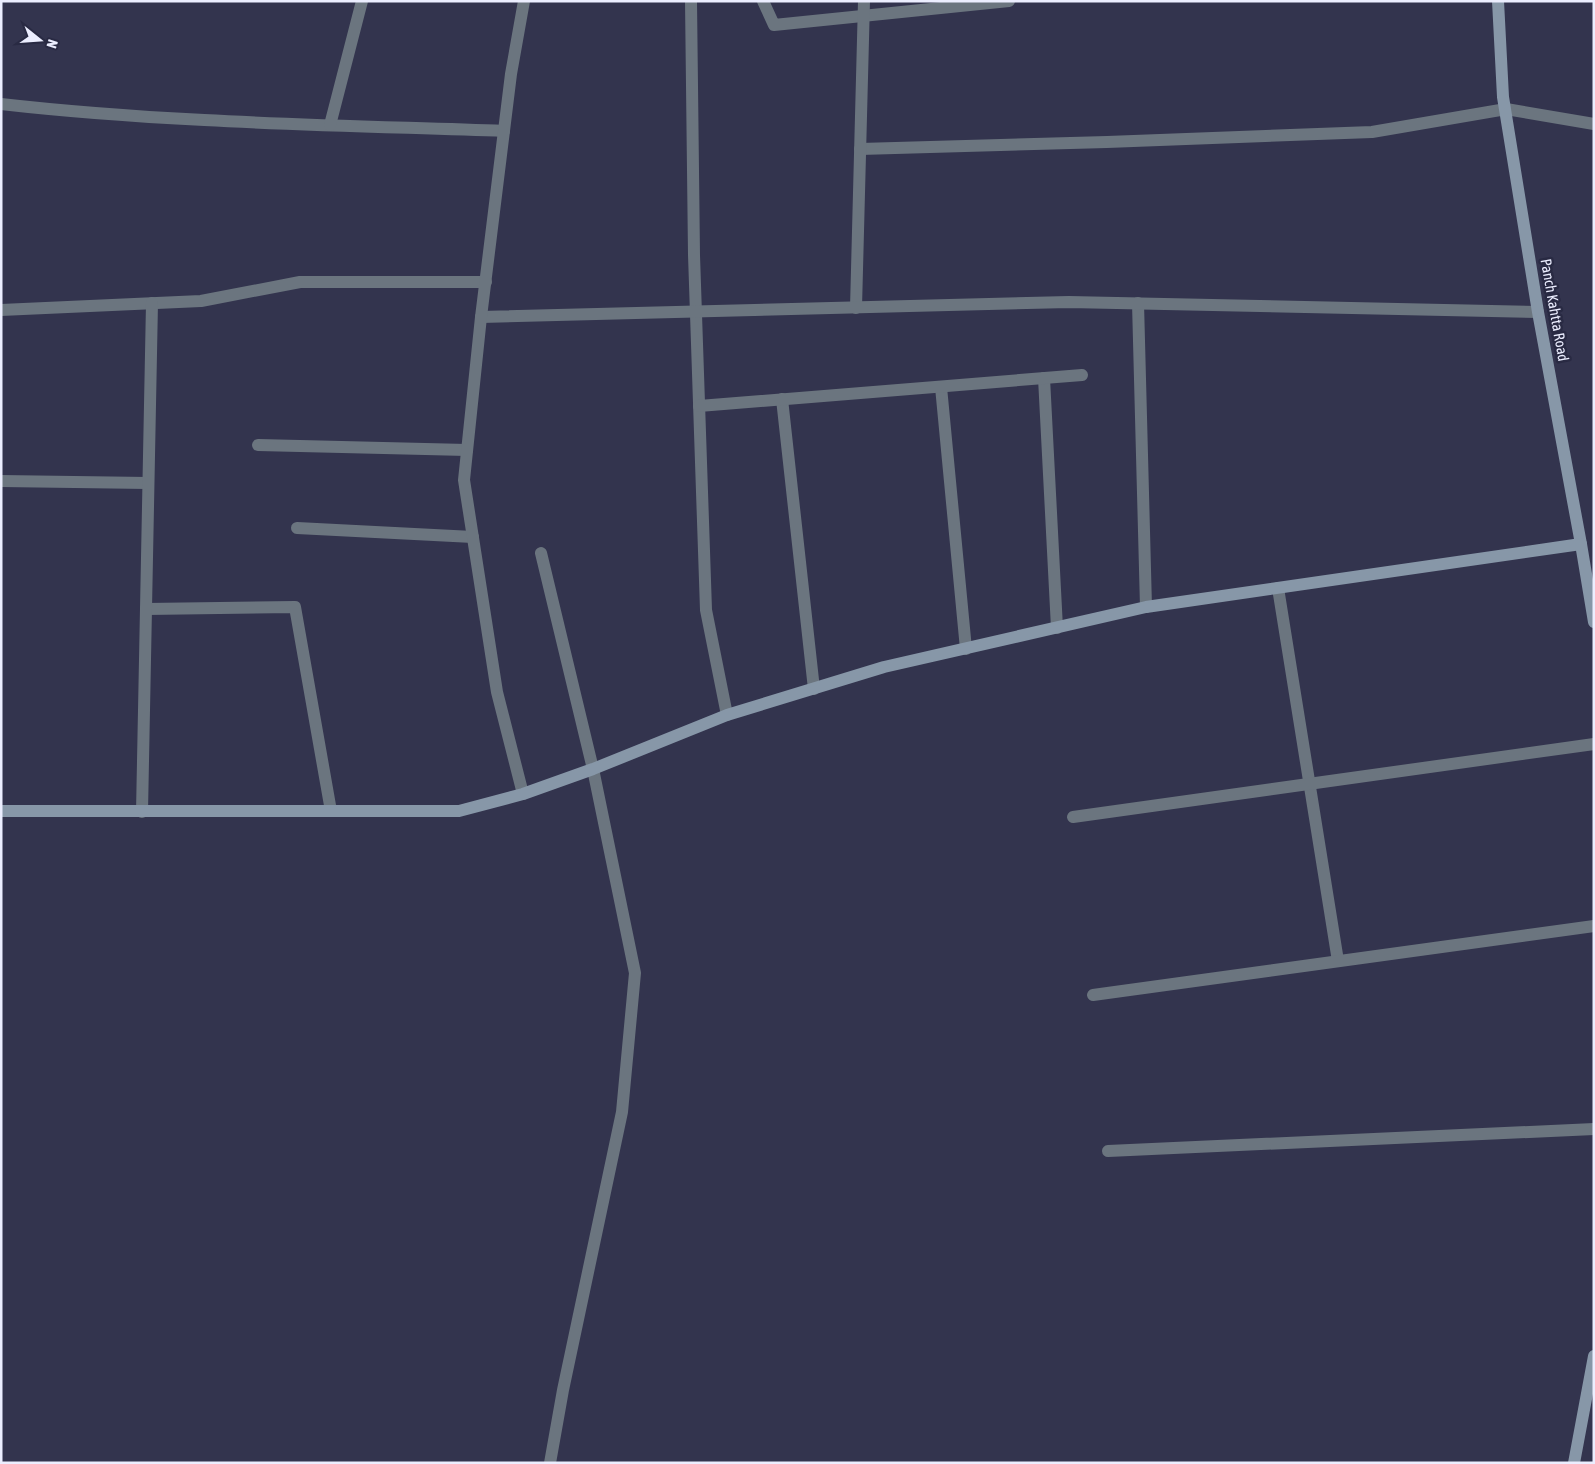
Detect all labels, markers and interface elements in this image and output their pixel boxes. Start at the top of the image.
north arrow [15,15,65,65]
text: N [44,38,61,50]
street label: Panch Kahtta Road [1538,257,1572,363]

